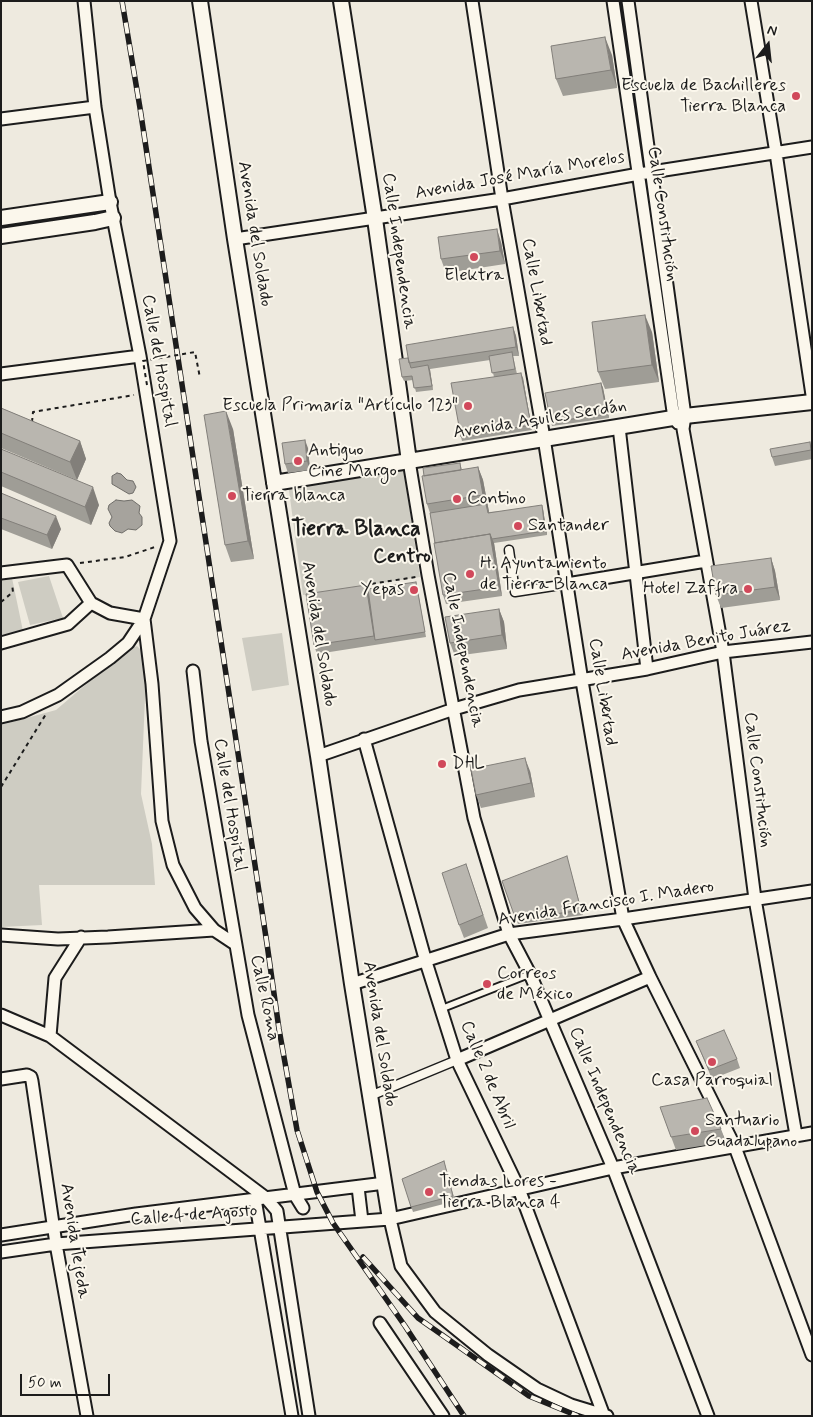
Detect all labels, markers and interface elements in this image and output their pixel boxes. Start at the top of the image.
north arrow [743,20,793,70]
text: N [765,21,779,41]
place label: Escuela de Bachilleres Tierra Blanca [621,75,786,118]
marker: Escuela de Bachilleres Tierra Blanca [790,90,802,102]
street label: Calle Constitución [642,145,682,283]
street label: Avenida José María Morelos [413,147,627,205]
street label: Avenida del Soldado [232,160,276,308]
street label: Calle Independencia [376,171,420,331]
street label: Calle Libertad [516,237,556,347]
marker: Elektra [468,251,480,263]
place label: Elektra [444,265,504,287]
street label: Calle del Hospital [136,293,180,429]
place label: Escuela Primaria "Artículo 123" [222,395,458,417]
street label: Avenida Aquiles Serdán [452,396,628,444]
marker: Escuela Primaria "Artículo 123" [462,400,474,412]
place label: Antiguo Cine Margo [308,440,397,482]
marker: Antiguo Cine Margo [292,455,304,467]
place label: Tierra blanca [242,485,346,507]
place label: Contino [467,488,526,510]
marker: Tierra blanca [226,490,238,502]
marker: Contino [451,493,463,505]
place label: Santander [528,515,609,537]
district label: Tierra Blanca [291,517,421,543]
marker: Santander [512,520,524,532]
district label: Centro [373,547,431,569]
place label: H. Ayuntamiento de Tierra Blanca [480,553,608,596]
street label: Avenida del Soldado [296,560,340,708]
marker: H. Ayuntamiento de Tierra Blanca [464,568,476,580]
street label: Calle Independencia [436,571,488,729]
place label: Hotel Zaffra [643,578,738,600]
place label: Yepas [360,579,404,601]
marker: Hotel Zaffra [742,583,754,595]
marker: Yepas [408,584,420,596]
street label: Avenida Benito Juárez [619,615,793,667]
street label: Calle Libertad [583,637,621,747]
street label: Calle Constitución [738,711,776,849]
street label: Calle del Hospital [208,737,250,873]
place label: DHL [452,753,485,775]
marker: DHL [436,758,448,770]
street label: Avenida Francisco I. Madero [497,876,715,932]
street label: Calle Roma [244,953,284,1043]
street label: Avenida del Soldado [357,960,401,1108]
place label: Correos de México [497,963,573,1006]
marker: Correos de México [481,978,493,990]
street label: Calle 2 de Abril [455,1018,519,1132]
street label: Calle Independencia [563,1024,645,1178]
marker: Casa Parroquial [706,1056,718,1068]
place label: Casa Parroquial [651,1070,773,1092]
place label: Santuario Guadalupano [705,1110,797,1152]
marker: Santuario Guadalupano [689,1125,701,1137]
place label: Tiendas Lores - Tierra Blanca 4 [439,1171,560,1214]
street label: Avenida Tejeda [54,1182,94,1300]
marker: Tiendas Lores - Tierra Blanca 4 [423,1186,435,1198]
street label: Calle 4 de Agosto [130,1201,258,1231]
scale bar [22,1364,112,1396]
text: 50 m [28,1373,62,1393]

